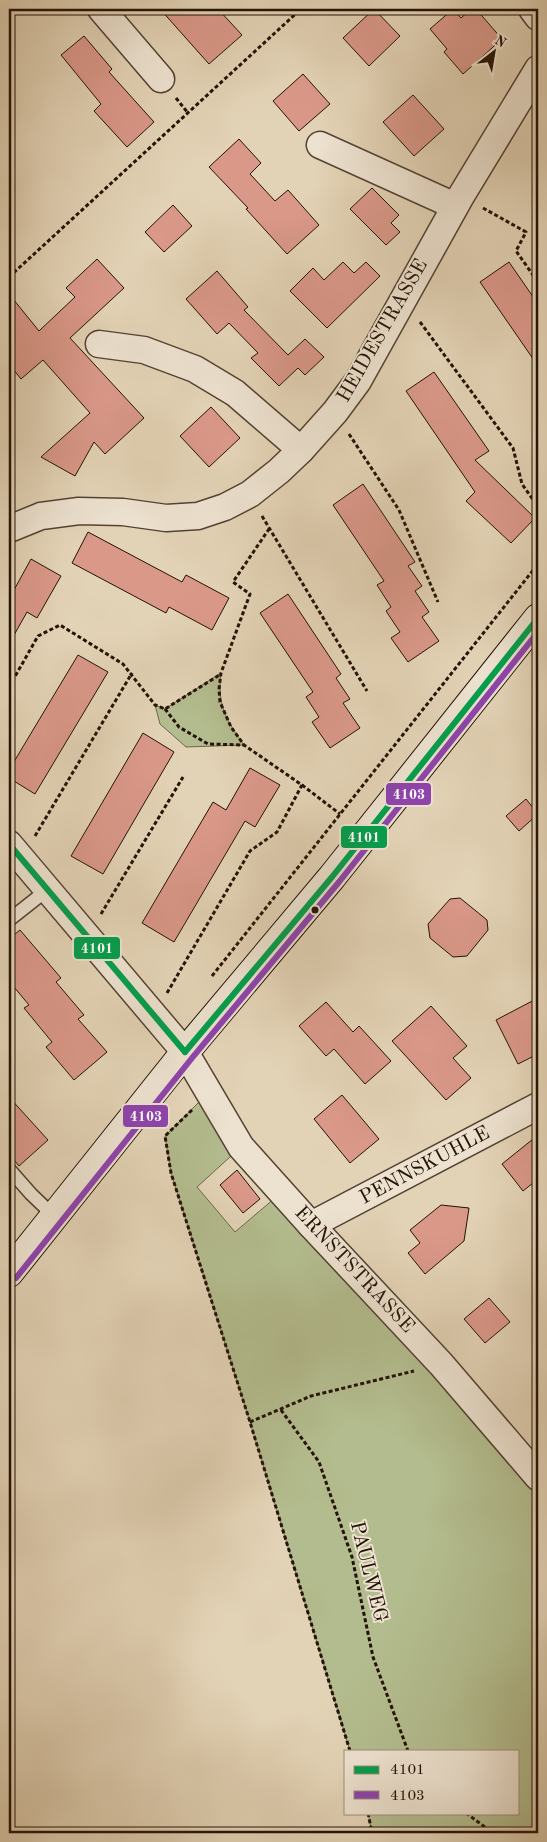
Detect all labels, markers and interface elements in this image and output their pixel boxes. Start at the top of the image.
north arrow [470,28,520,78]
text: N [492,33,509,51]
street label: HEIDESTRASSE [334,256,432,406]
line badge: 4103 [385,782,432,806]
text: 4103 [393,788,425,802]
line badge: 4101 [340,825,388,849]
text: 4101 [348,831,380,845]
unlabelled marker [310,905,320,915]
line badge: 4101 [73,936,121,960]
text: 4101 [81,942,113,956]
line badge: 4103 [122,1104,169,1128]
text: 4103 [130,1110,162,1124]
street label: PENNSKUHLE [357,1123,493,1209]
street label: ERNSTSTRASSE [290,1203,418,1337]
street label: PAULWEG [346,1519,390,1625]
legend [344,1750,520,1814]
text: 4101 [390,1763,425,1778]
text: 4103 [390,1789,425,1804]

